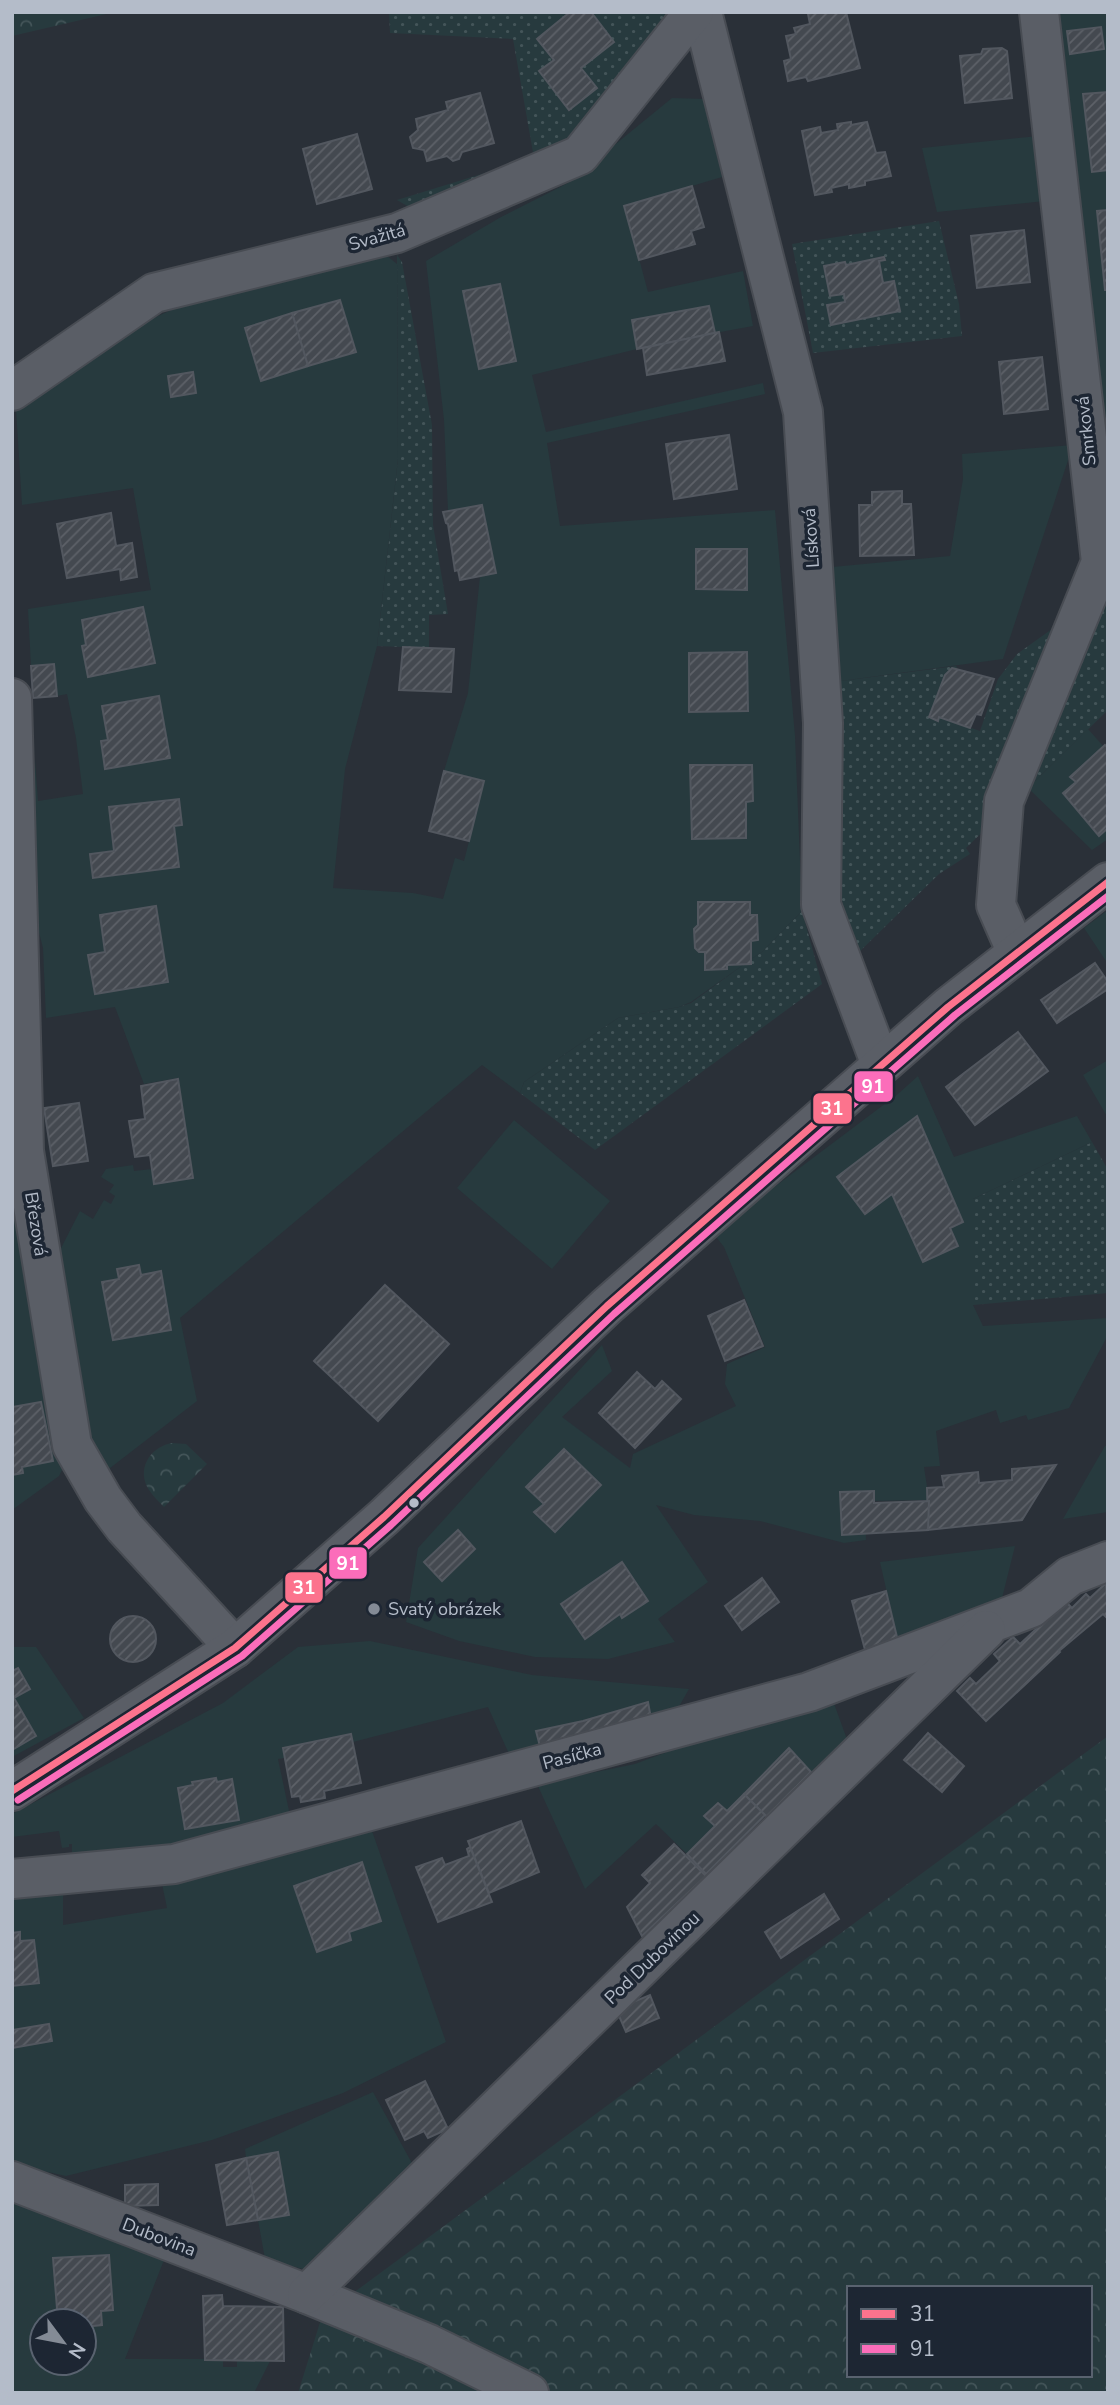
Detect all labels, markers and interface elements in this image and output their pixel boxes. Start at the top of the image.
street label: Svažitá [346,217,408,257]
street label: Smrková [1070,395,1102,467]
street label: Lísková [797,507,825,569]
line badge: 91 [853,1070,894,1103]
text: 91 [862,1074,884,1100]
line badge: 31 [812,1092,853,1125]
text: 31 [821,1096,843,1122]
street label: Březová [19,1190,53,1258]
unlabelled marker [407,1496,421,1510]
line badge: 91 [328,1546,368,1580]
text: 91 [337,1551,359,1577]
line badge: 31 [284,1571,324,1604]
text: 31 [293,1575,315,1601]
place label: Svatý obrázek [388,1597,502,1621]
marker: Svatý obrázek [366,1601,382,1617]
street label: Pasíčka [540,1737,604,1775]
street label: Pod Dubovinou [599,1906,705,2010]
street label: Dubovina [119,2212,199,2262]
legend [847,2286,1092,2377]
text: 31 [910,2300,935,2328]
north arrow [28,2307,98,2377]
text: 91 [910,2335,935,2363]
text: N [62,2338,91,2363]

